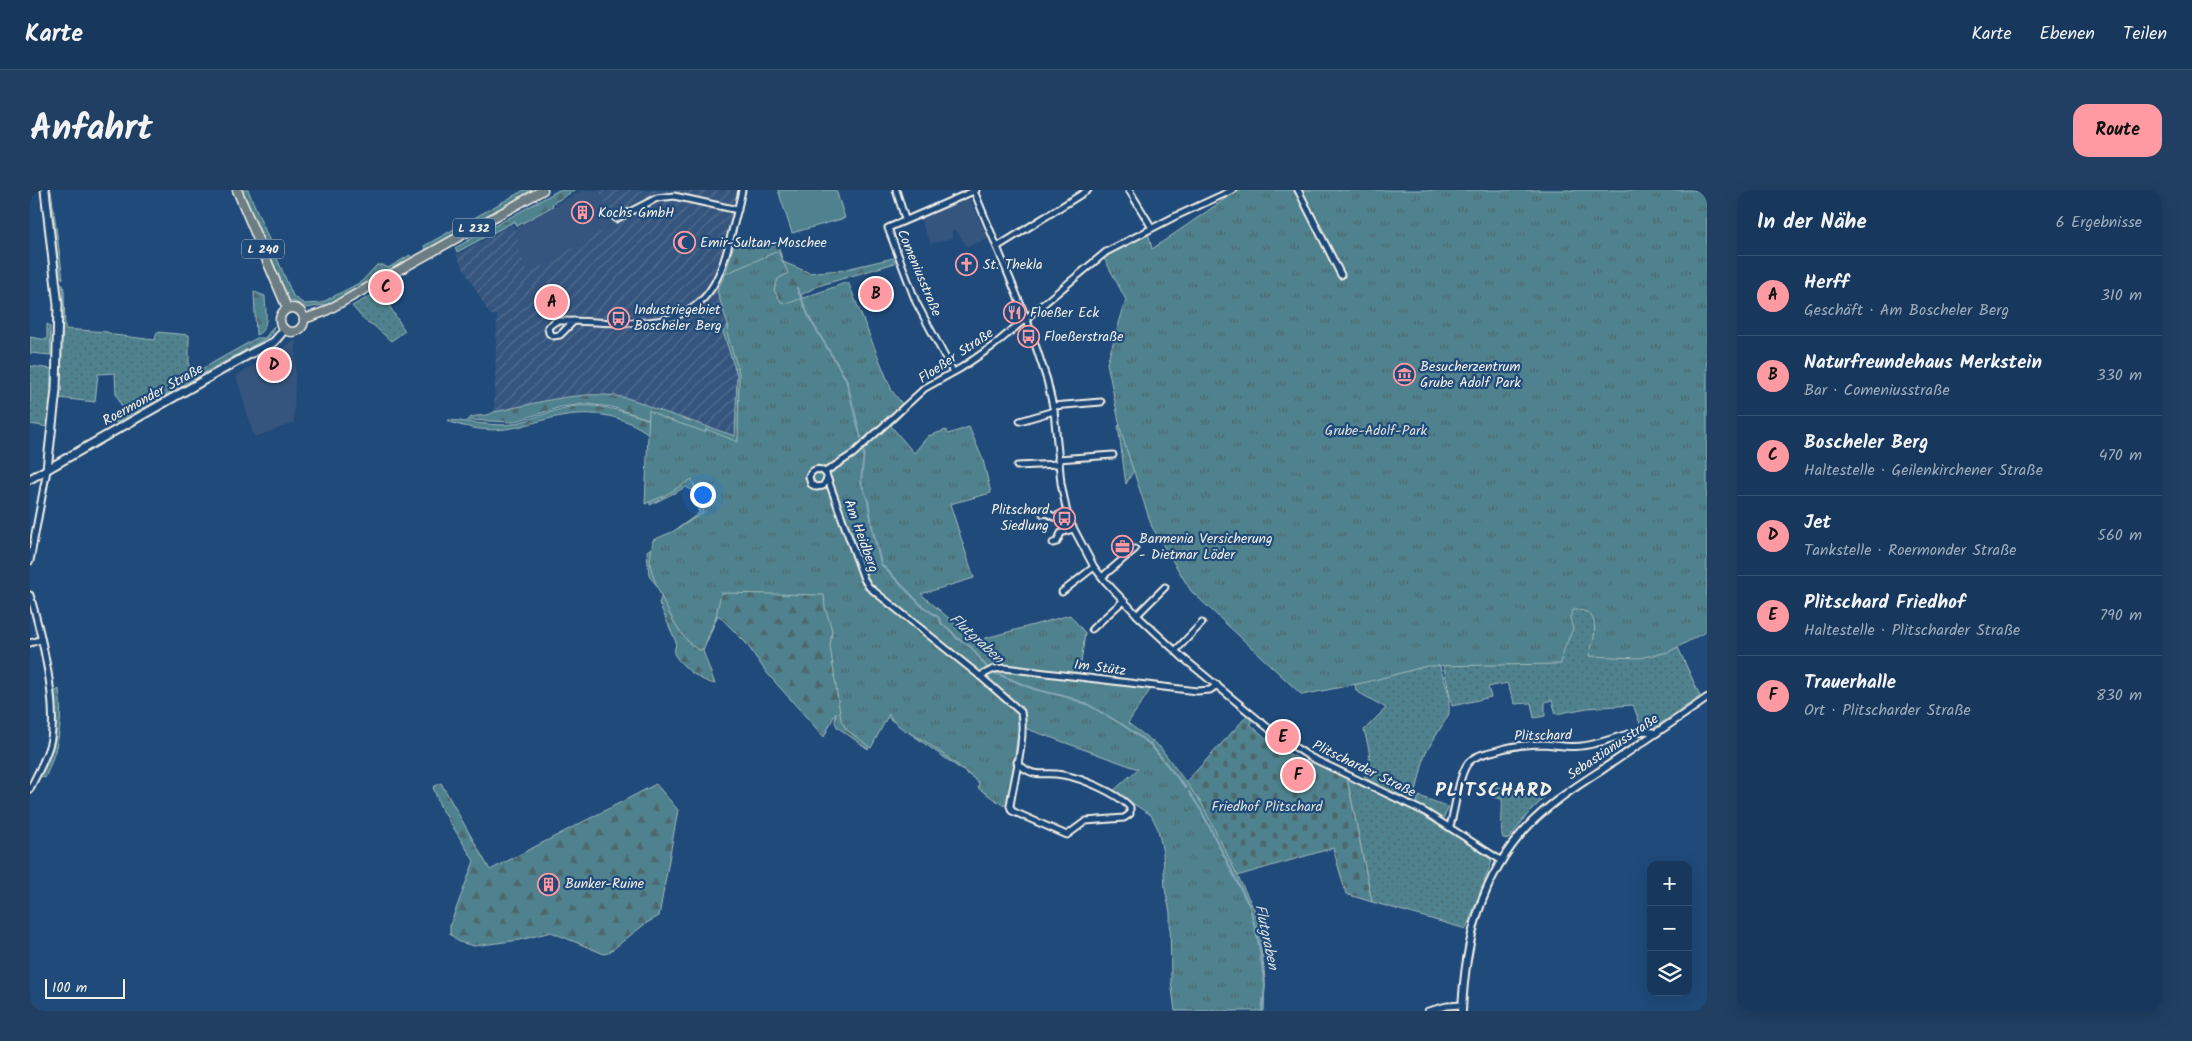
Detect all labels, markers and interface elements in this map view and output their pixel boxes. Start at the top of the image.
text: Karte [25,15,83,54]
text: Karte [1971,20,2012,49]
text: Ebenen [2040,20,2095,49]
text: Teilen [2123,20,2167,49]
text: Anfahrt [30,102,153,158]
button: Route [2073,104,2162,157]
building icon: Kochs GmbH [570,201,594,225]
place label: Kochs GmbH [598,202,674,224]
text: In der Nähe [1757,206,1867,239]
text: 6 Ergebnisse [2056,210,2142,235]
road number: L 232 [453,218,495,238]
street label: Comeniusstraße [891,226,948,321]
mosque icon: Emir-Sultan-Moschee [672,231,696,255]
place label: Emir-Sultan-Moschee [700,232,828,254]
road number: L 240 [242,240,284,258]
church icon: St. Thekla [955,253,979,277]
place label: St. Thekla [983,254,1043,276]
pin: C [370,268,402,306]
text: Herff [1804,268,1849,298]
pin: B [860,275,892,313]
pin: A [536,283,568,321]
text: A [1768,283,1778,308]
text: 310 m [2101,283,2142,308]
text: Geschäft · Am Boscheler Berg [1804,298,2009,323]
place label: Industriegebiet Boscheler Berg [634,299,722,337]
restaurant icon: Floeßer Eck [1002,301,1026,325]
place label: Floeßer Eck [1030,302,1100,324]
bus stop icon: Industriegebiet Boscheler Berg [606,306,630,330]
street label: Floeßer Straße [914,322,999,389]
bus stop icon: Floeßerstraße [1016,325,1040,349]
place label: Floeßerstraße [1044,326,1124,348]
pin: D [258,346,290,384]
text: Naturfreundehaus Merkstein [1804,348,2042,378]
place label: Besucherzentrum Grube Adolf Park [1420,356,1521,394]
street label: Roermonder Straße [98,358,208,432]
museum icon: Besucherzentrum Grube Adolf Park [1392,363,1416,387]
text: B [1768,363,1778,388]
text: 330 m [2097,363,2142,388]
text: Bar · Comeniusstraße [1804,378,1950,403]
park label: Grube-Adolf-Park [1325,420,1428,442]
text: Boscheler Berg [1804,428,1928,458]
text: C [1768,443,1778,468]
text: 470 m [2099,443,2142,468]
text: Haltestelle · Geilenkirchener Straße [1804,458,2043,483]
your location [690,482,716,508]
street label: Am Heidberg [838,496,884,576]
place label: Plitschard Siedlung [991,499,1050,537]
bus stop icon: Plitschard Siedlung [1053,506,1077,530]
text: Jet [1804,508,1831,538]
text: D [1768,523,1778,548]
text: 560 m [2097,523,2142,548]
place label: Barmenia Versicherung - Dietmar Löder [1139,528,1273,566]
office icon: Barmenia Versicherung - Dietmar Löder [1111,535,1135,559]
text: Tankstelle · Roermonder Straße [1804,538,2017,563]
text: Plitschard Friedhof [1804,588,1965,618]
text: E [1769,603,1777,628]
text: 790 m [2100,603,2142,628]
water label: Flutgraben [943,608,1009,671]
text: Haltestelle · Plitscharder Straße [1804,618,2020,643]
street label: Im Stütz [1073,654,1127,682]
text: Trauerhalle [1804,668,1896,698]
text: F [1769,683,1777,708]
text: 830 m [2096,683,2142,708]
text: Ort · Plitscharder Straße [1804,698,1971,723]
street label: Sebastianusstraße [1563,708,1664,786]
pin: E [1267,718,1299,756]
street label: Plitschard [1514,724,1573,748]
street label: Plitscharder Straße [1309,734,1420,804]
pin: F [1282,756,1314,794]
district label: PLITSCHARD [1435,776,1553,806]
park label: Friedhof Plitschard [1212,796,1323,818]
map controls [1647,861,1692,996]
button: + [1647,861,1692,906]
building icon: Bunker-Ruine [537,872,561,896]
place label: Bunker-Ruine [565,873,645,895]
water label: Flutgraben [1247,902,1285,973]
button: − [1647,906,1692,951]
button: layers [1647,951,1692,996]
scale bar [45,976,125,999]
text: 100 m [52,977,87,999]

